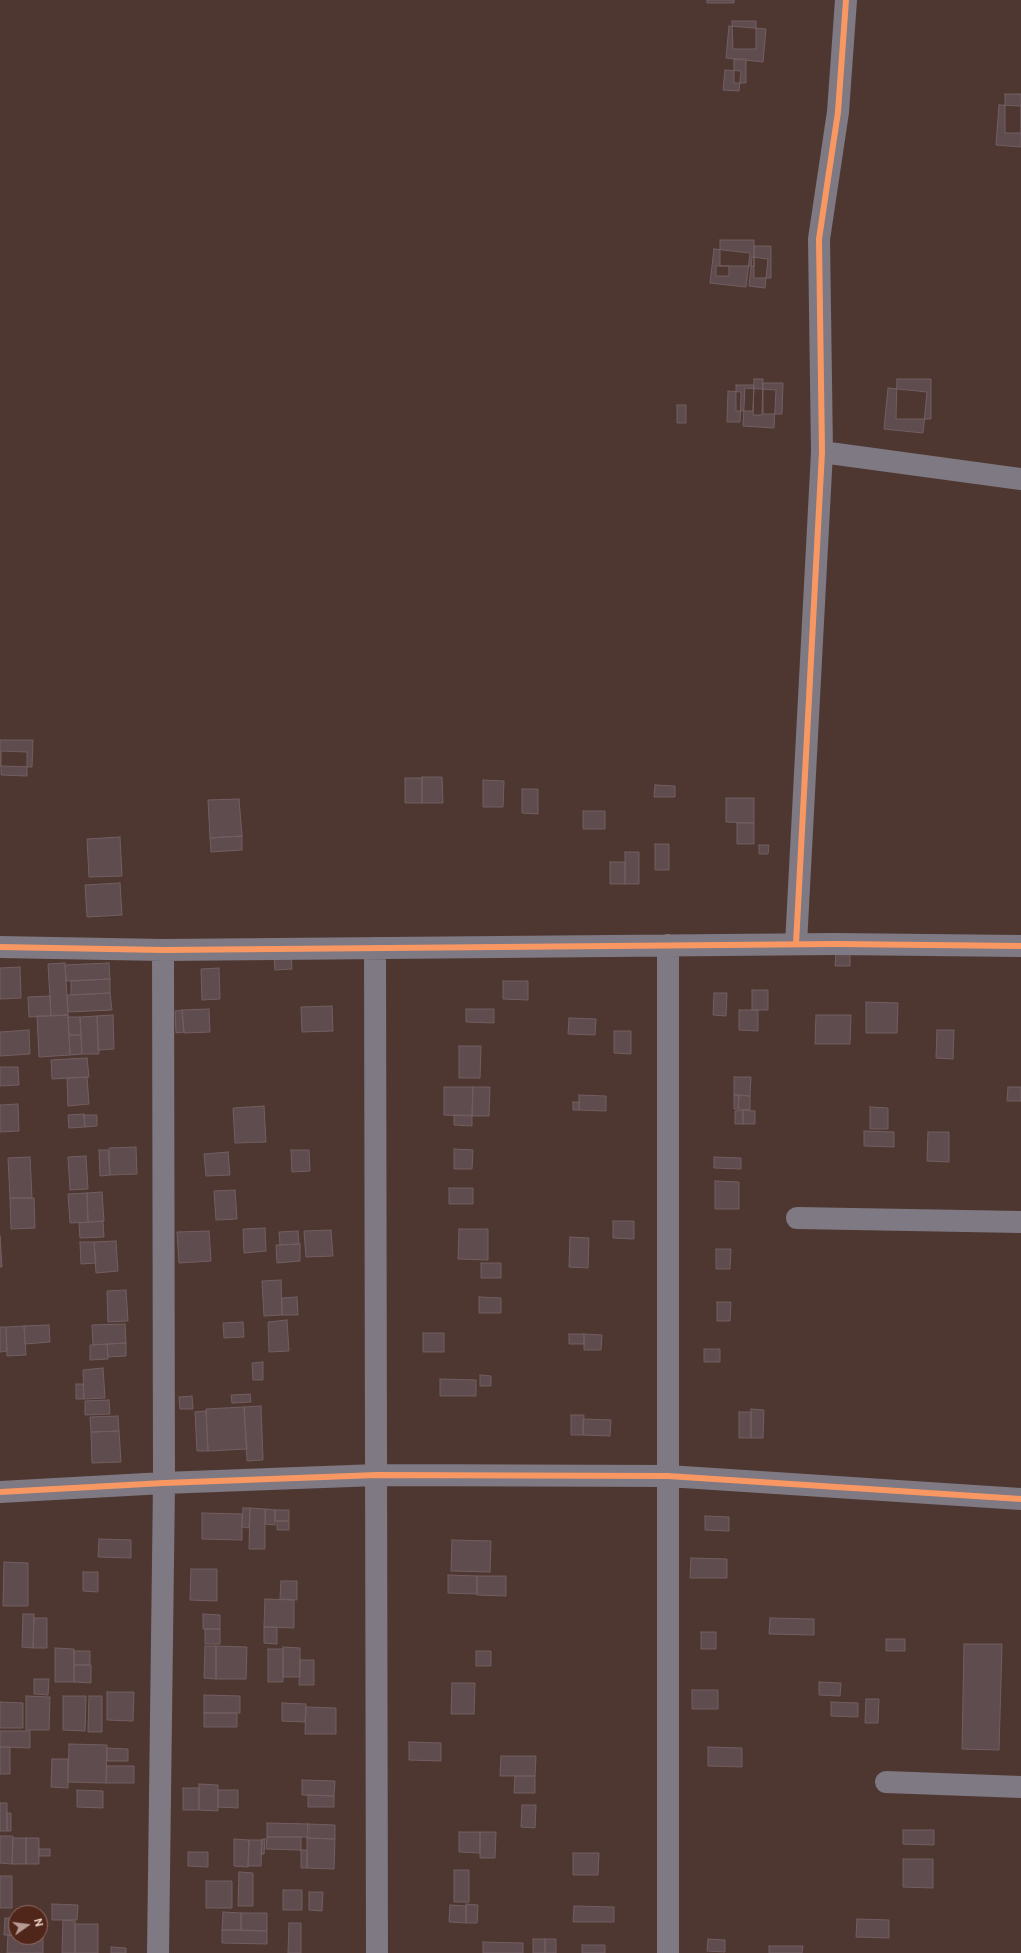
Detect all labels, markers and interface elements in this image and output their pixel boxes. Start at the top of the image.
north arrow [8,1905,48,1945]
text: N [32,1917,45,1928]

